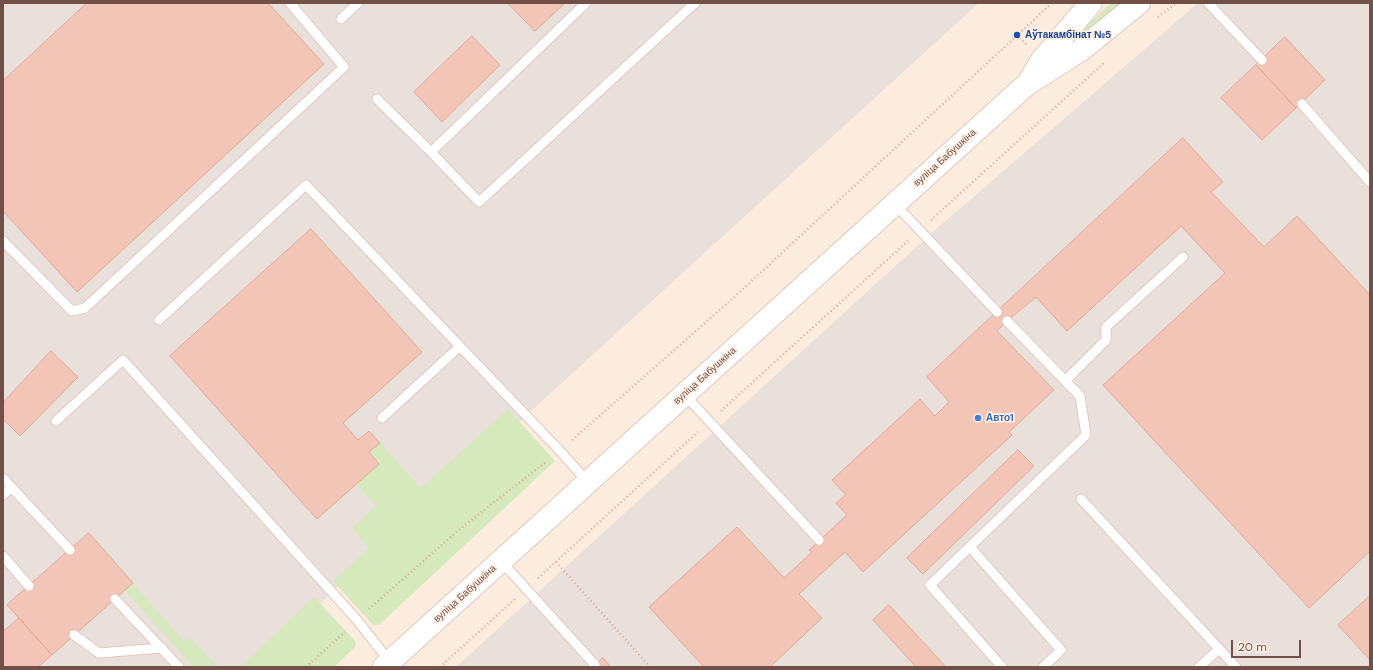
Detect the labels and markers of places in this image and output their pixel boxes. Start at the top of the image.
place label: Аўтакамбінат №5 [1025,29,1111,41]
marker: Аўтакамбінат №5 [1012,30,1022,40]
place label: Авто1 [986,412,1014,424]
marker: Авто1 [973,413,983,423]

